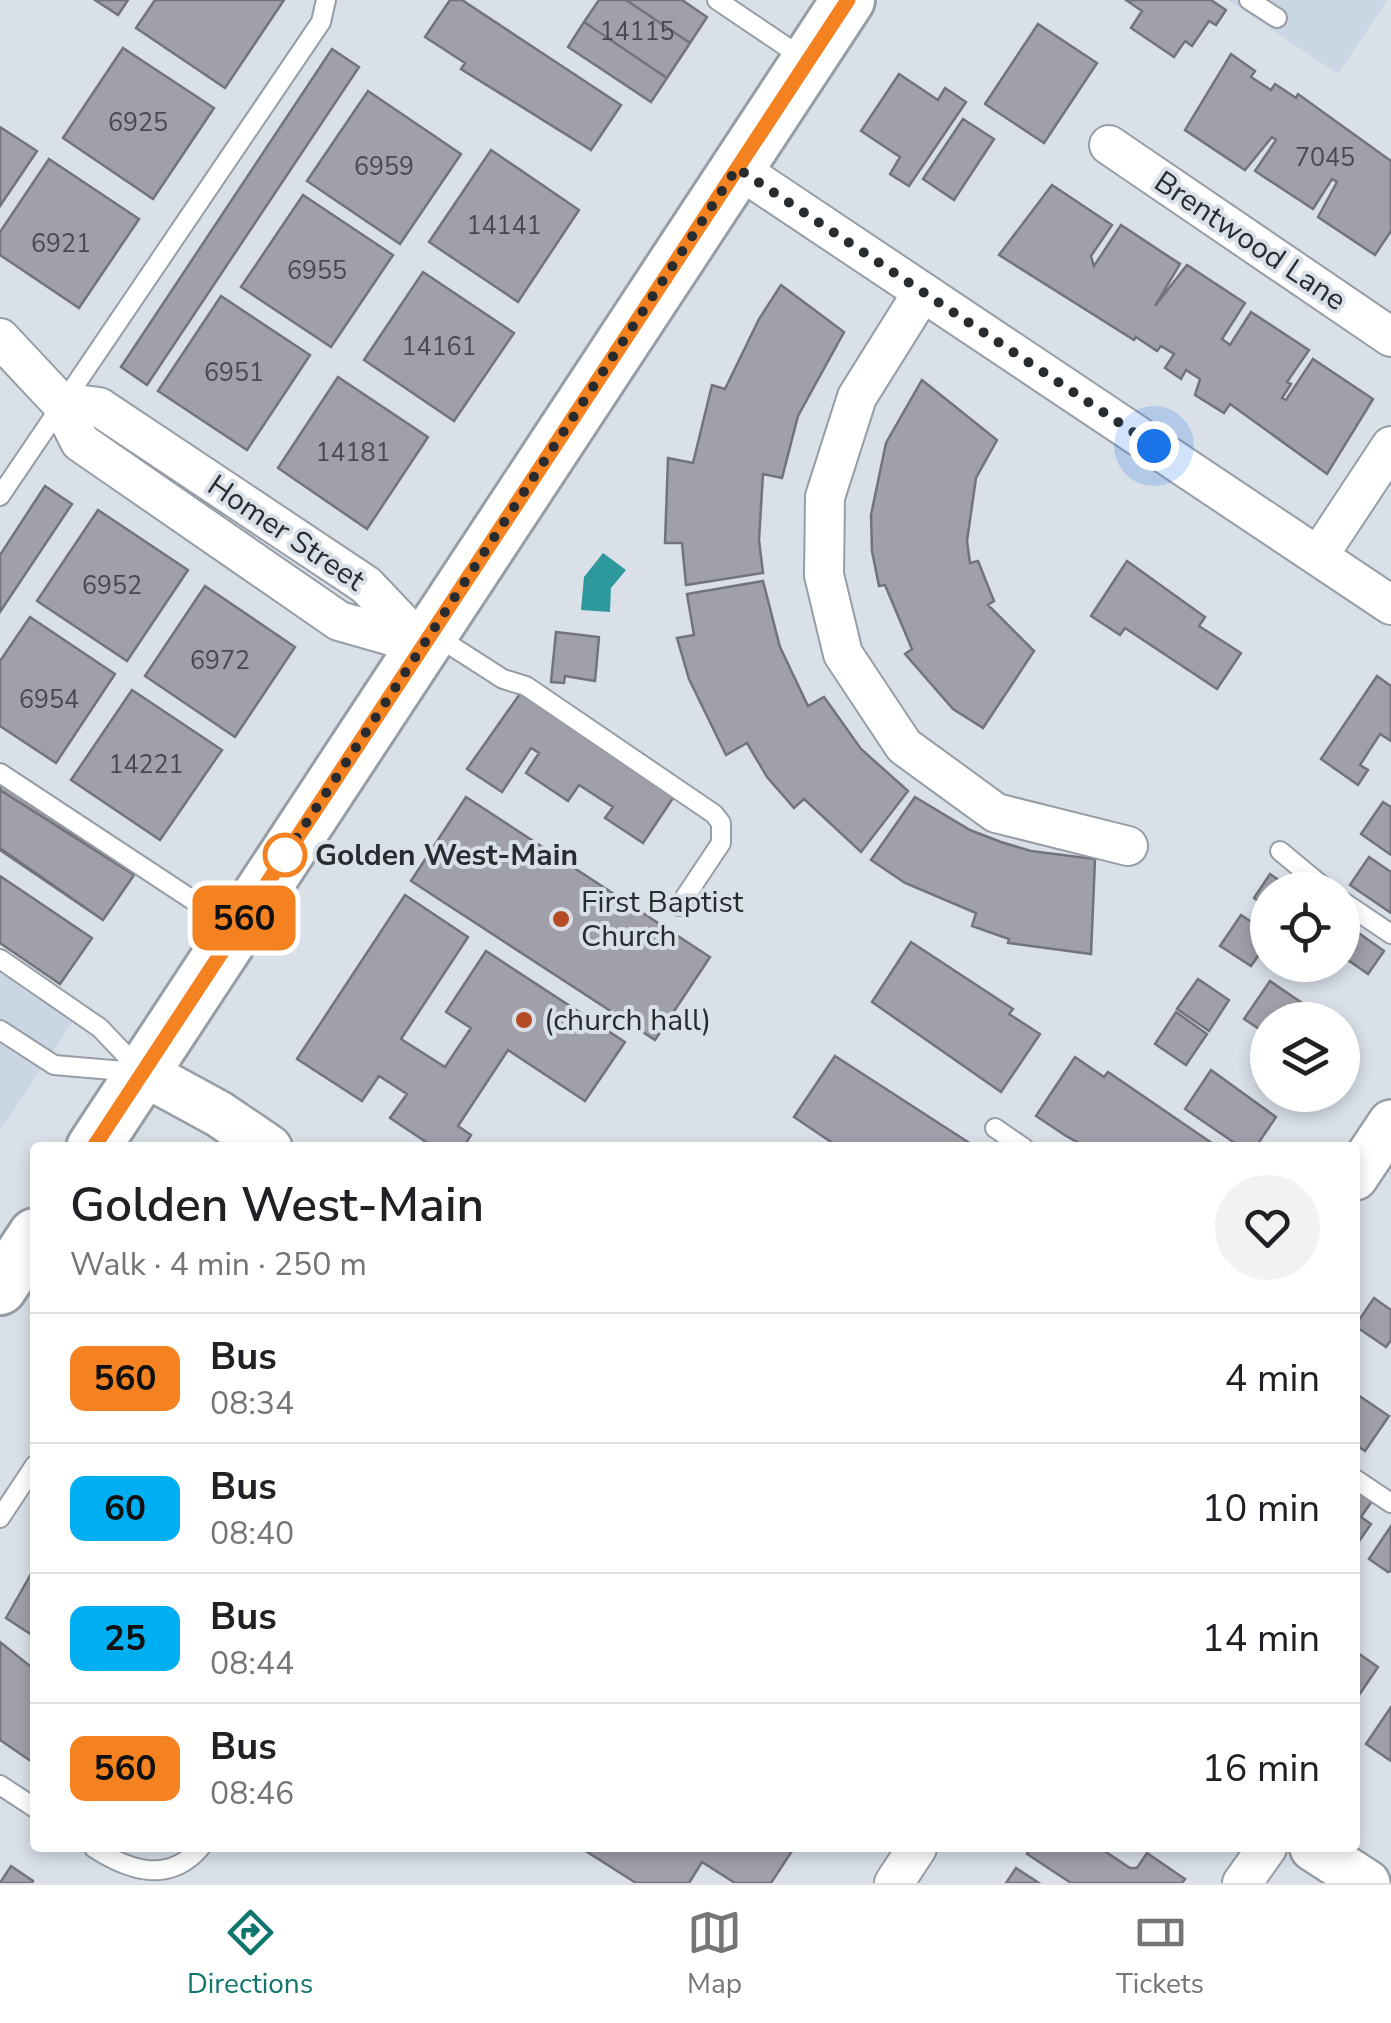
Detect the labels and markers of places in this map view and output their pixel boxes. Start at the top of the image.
marker: Golden West-Main [264,834,306,876]
place label: Golden West-Main [315,835,578,876]
place label: First Baptist Church [581,882,744,957]
marker: First Baptist Church [550,908,572,930]
place label: (church hall) [544,1000,711,1041]
marker: (church hall) [513,1009,535,1031]

